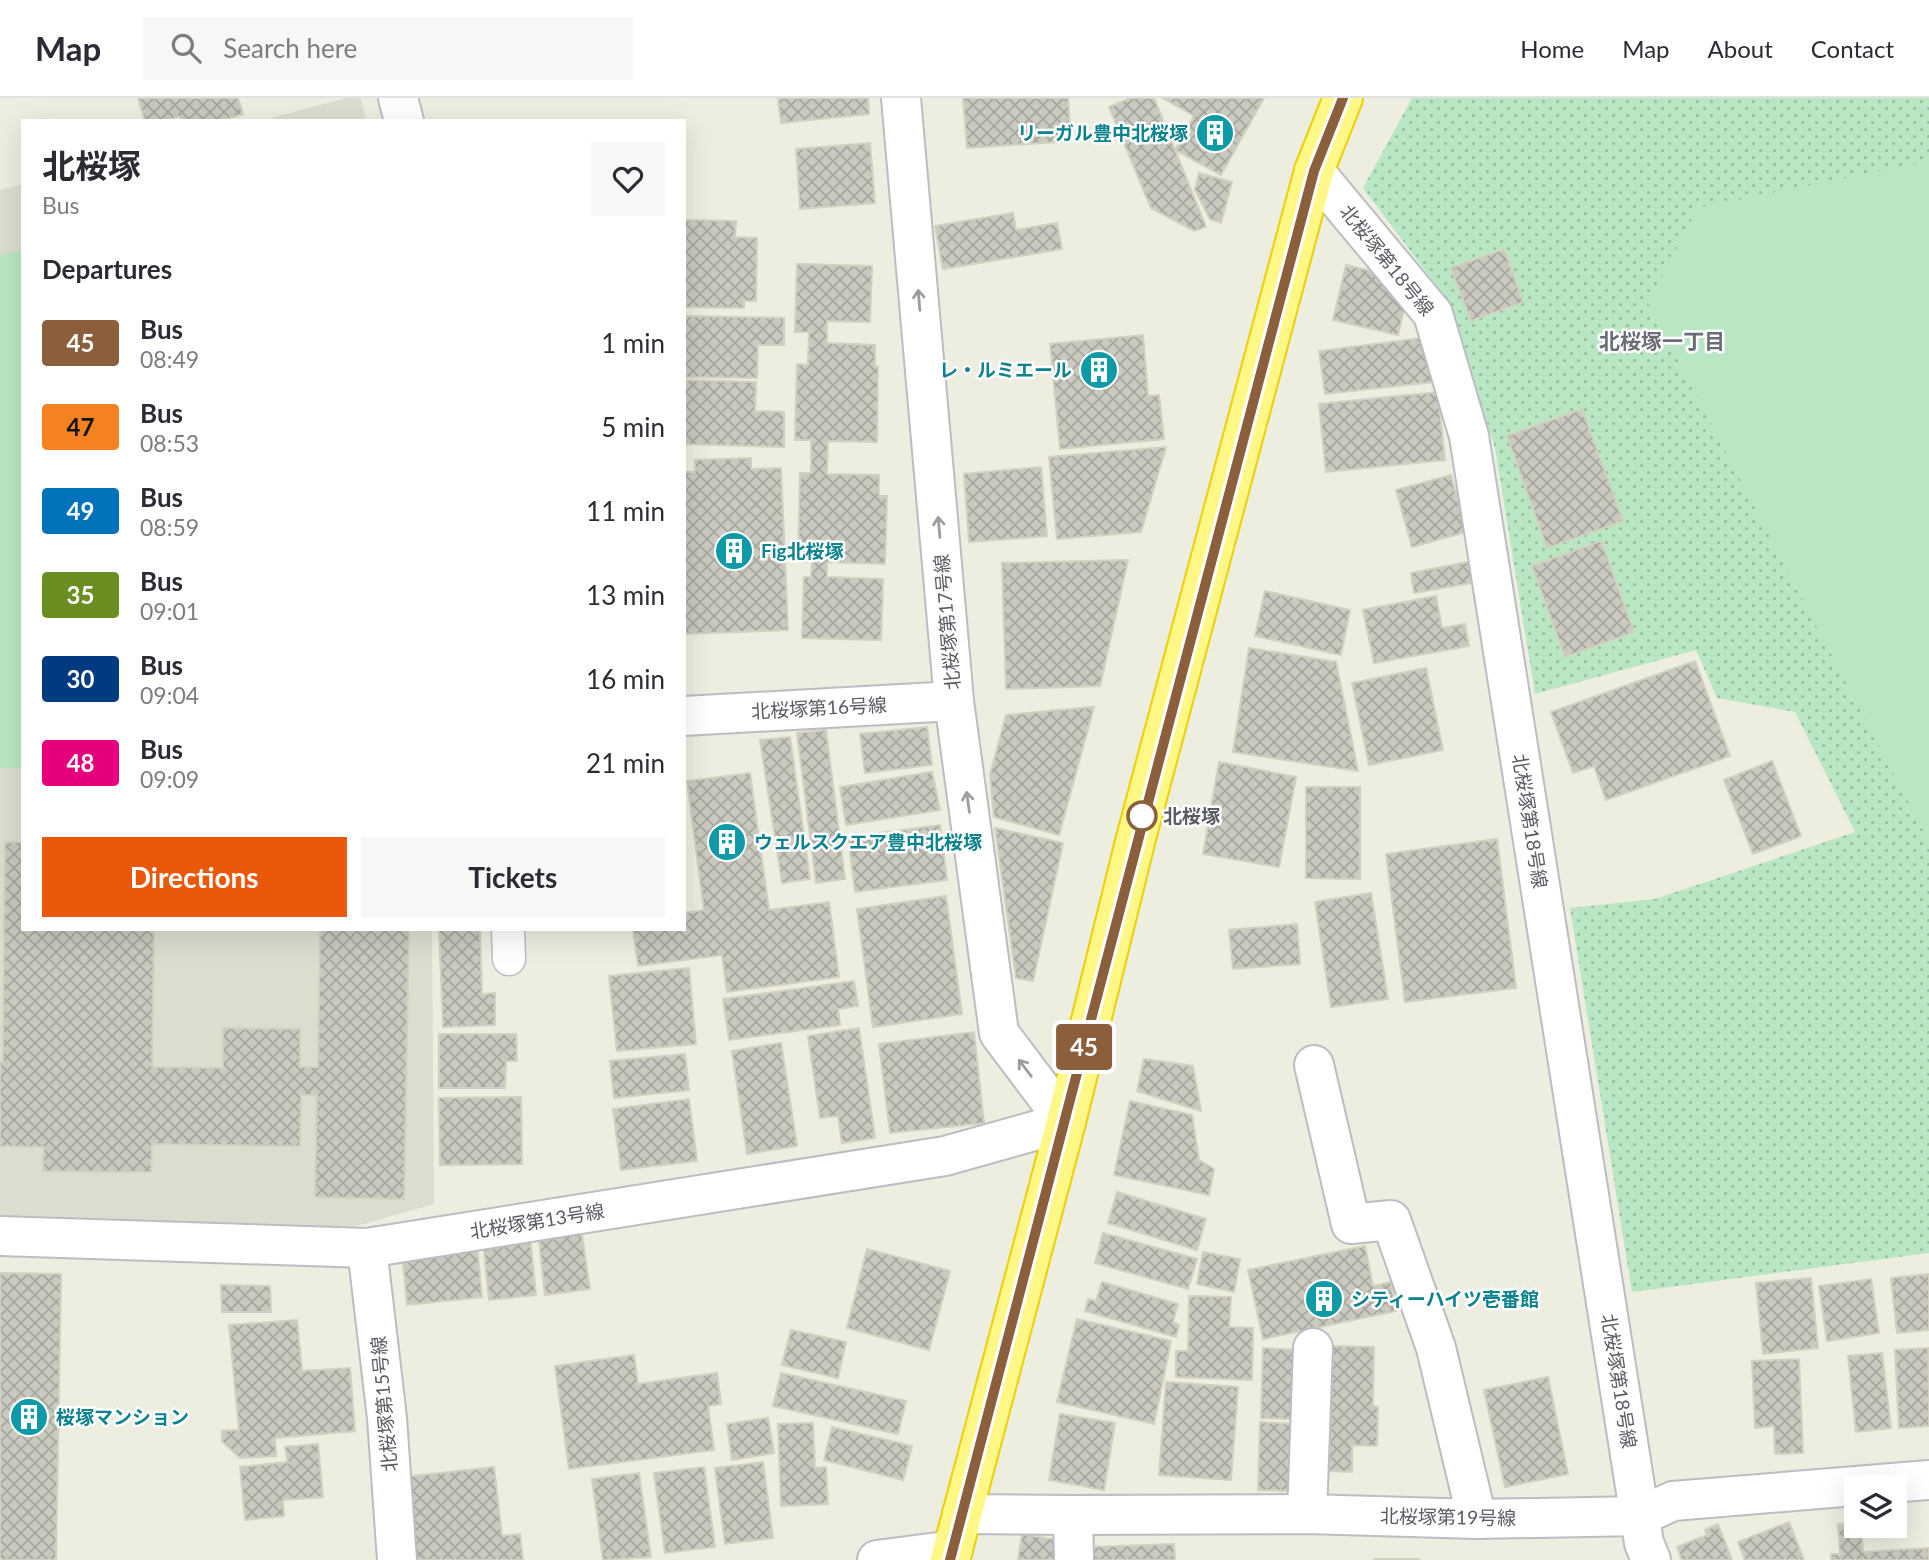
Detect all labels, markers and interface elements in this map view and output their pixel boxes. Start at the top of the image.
search box [143,17,633,80]
text: Map [35,28,101,68]
icon: search [167,29,205,67]
text: Search here [223,32,357,64]
text: Home [1520,34,1584,63]
text: Map [1622,34,1670,63]
text: About [1708,34,1773,63]
text: Contact [1811,34,1894,63]
building icon: リーガル豊中北桜塚 [1194,112,1236,154]
place label: リーガル豊中北桜塚 [1017,121,1188,144]
button: heart [591,142,665,216]
text: 北桜塚 [42,145,141,185]
text: Bus [42,191,79,219]
street label: 北桜塚第18号線 [1336,200,1439,320]
text: Departures [42,253,172,285]
one-way arrow [912,289,925,312]
text: Bus [140,313,183,345]
text: 1 min [601,327,665,359]
text: 45 [67,328,94,357]
district label: 北桜塚一丁目 [1599,328,1725,353]
text: 08:49 [140,345,199,373]
building icon: レ・ルミエール [1078,349,1120,391]
place label: レ・ルミエール [939,358,1072,381]
text: Bus [140,397,183,429]
text: 5 min [601,411,665,443]
text: 47 [67,412,94,441]
text: 08:53 [140,429,199,457]
text: Bus [140,481,183,513]
text: 11 min [586,495,665,527]
text: 49 [67,496,94,525]
text: 08:59 [140,513,199,541]
one-way arrow [932,516,945,539]
building icon: Fig北桜塚 [713,530,755,572]
place label: Fig北桜塚 [761,539,844,562]
street label: 北桜塚第17号線 [929,553,964,691]
text: Bus [140,565,183,597]
text: 13 min [586,579,665,611]
text: 35 [67,580,94,609]
text: 09:01 [140,597,199,625]
text: Bus [140,649,183,681]
text: 16 min [586,663,665,695]
text: 30 [67,664,94,693]
text: 09:04 [140,681,199,709]
street label: 北桜塚第16号線 [750,692,888,723]
text: Bus [140,733,183,765]
text: 21 min [586,747,665,779]
text: 48 [67,748,94,777]
street label: 北桜塚第18号線 [1508,752,1552,890]
text: 09:09 [140,765,199,793]
one-way arrow [961,791,974,813]
marker: 北桜塚 [1127,801,1157,831]
place label: 北桜塚 [1163,804,1220,827]
building icon: ウェルスクエア豊中北桜塚 [706,821,748,863]
place label: ウェルスクエア豊中北桜塚 [754,830,982,853]
button: Directions [42,837,347,917]
button: Tickets [361,837,665,917]
line badge: 45 [1052,1024,1116,1070]
text: 45 [1070,1032,1098,1061]
one-way arrow [1017,1059,1032,1077]
street label: 北桜塚第13号線 [468,1199,606,1243]
building icon: シティーハイツ壱番館 [1303,1278,1345,1320]
place label: シティーハイツ壱番館 [1351,1287,1539,1310]
street label: 北桜塚第18号線 [1597,1312,1641,1450]
street label: 北桜塚第15号線 [366,1335,401,1473]
building icon: 桜塚マンション [8,1396,50,1438]
place label: 桜塚マンション [56,1405,189,1428]
map controls [1844,1475,1907,1538]
button: layers [1844,1475,1907,1538]
street label: 北桜塚第19号線 [1380,1504,1516,1529]

